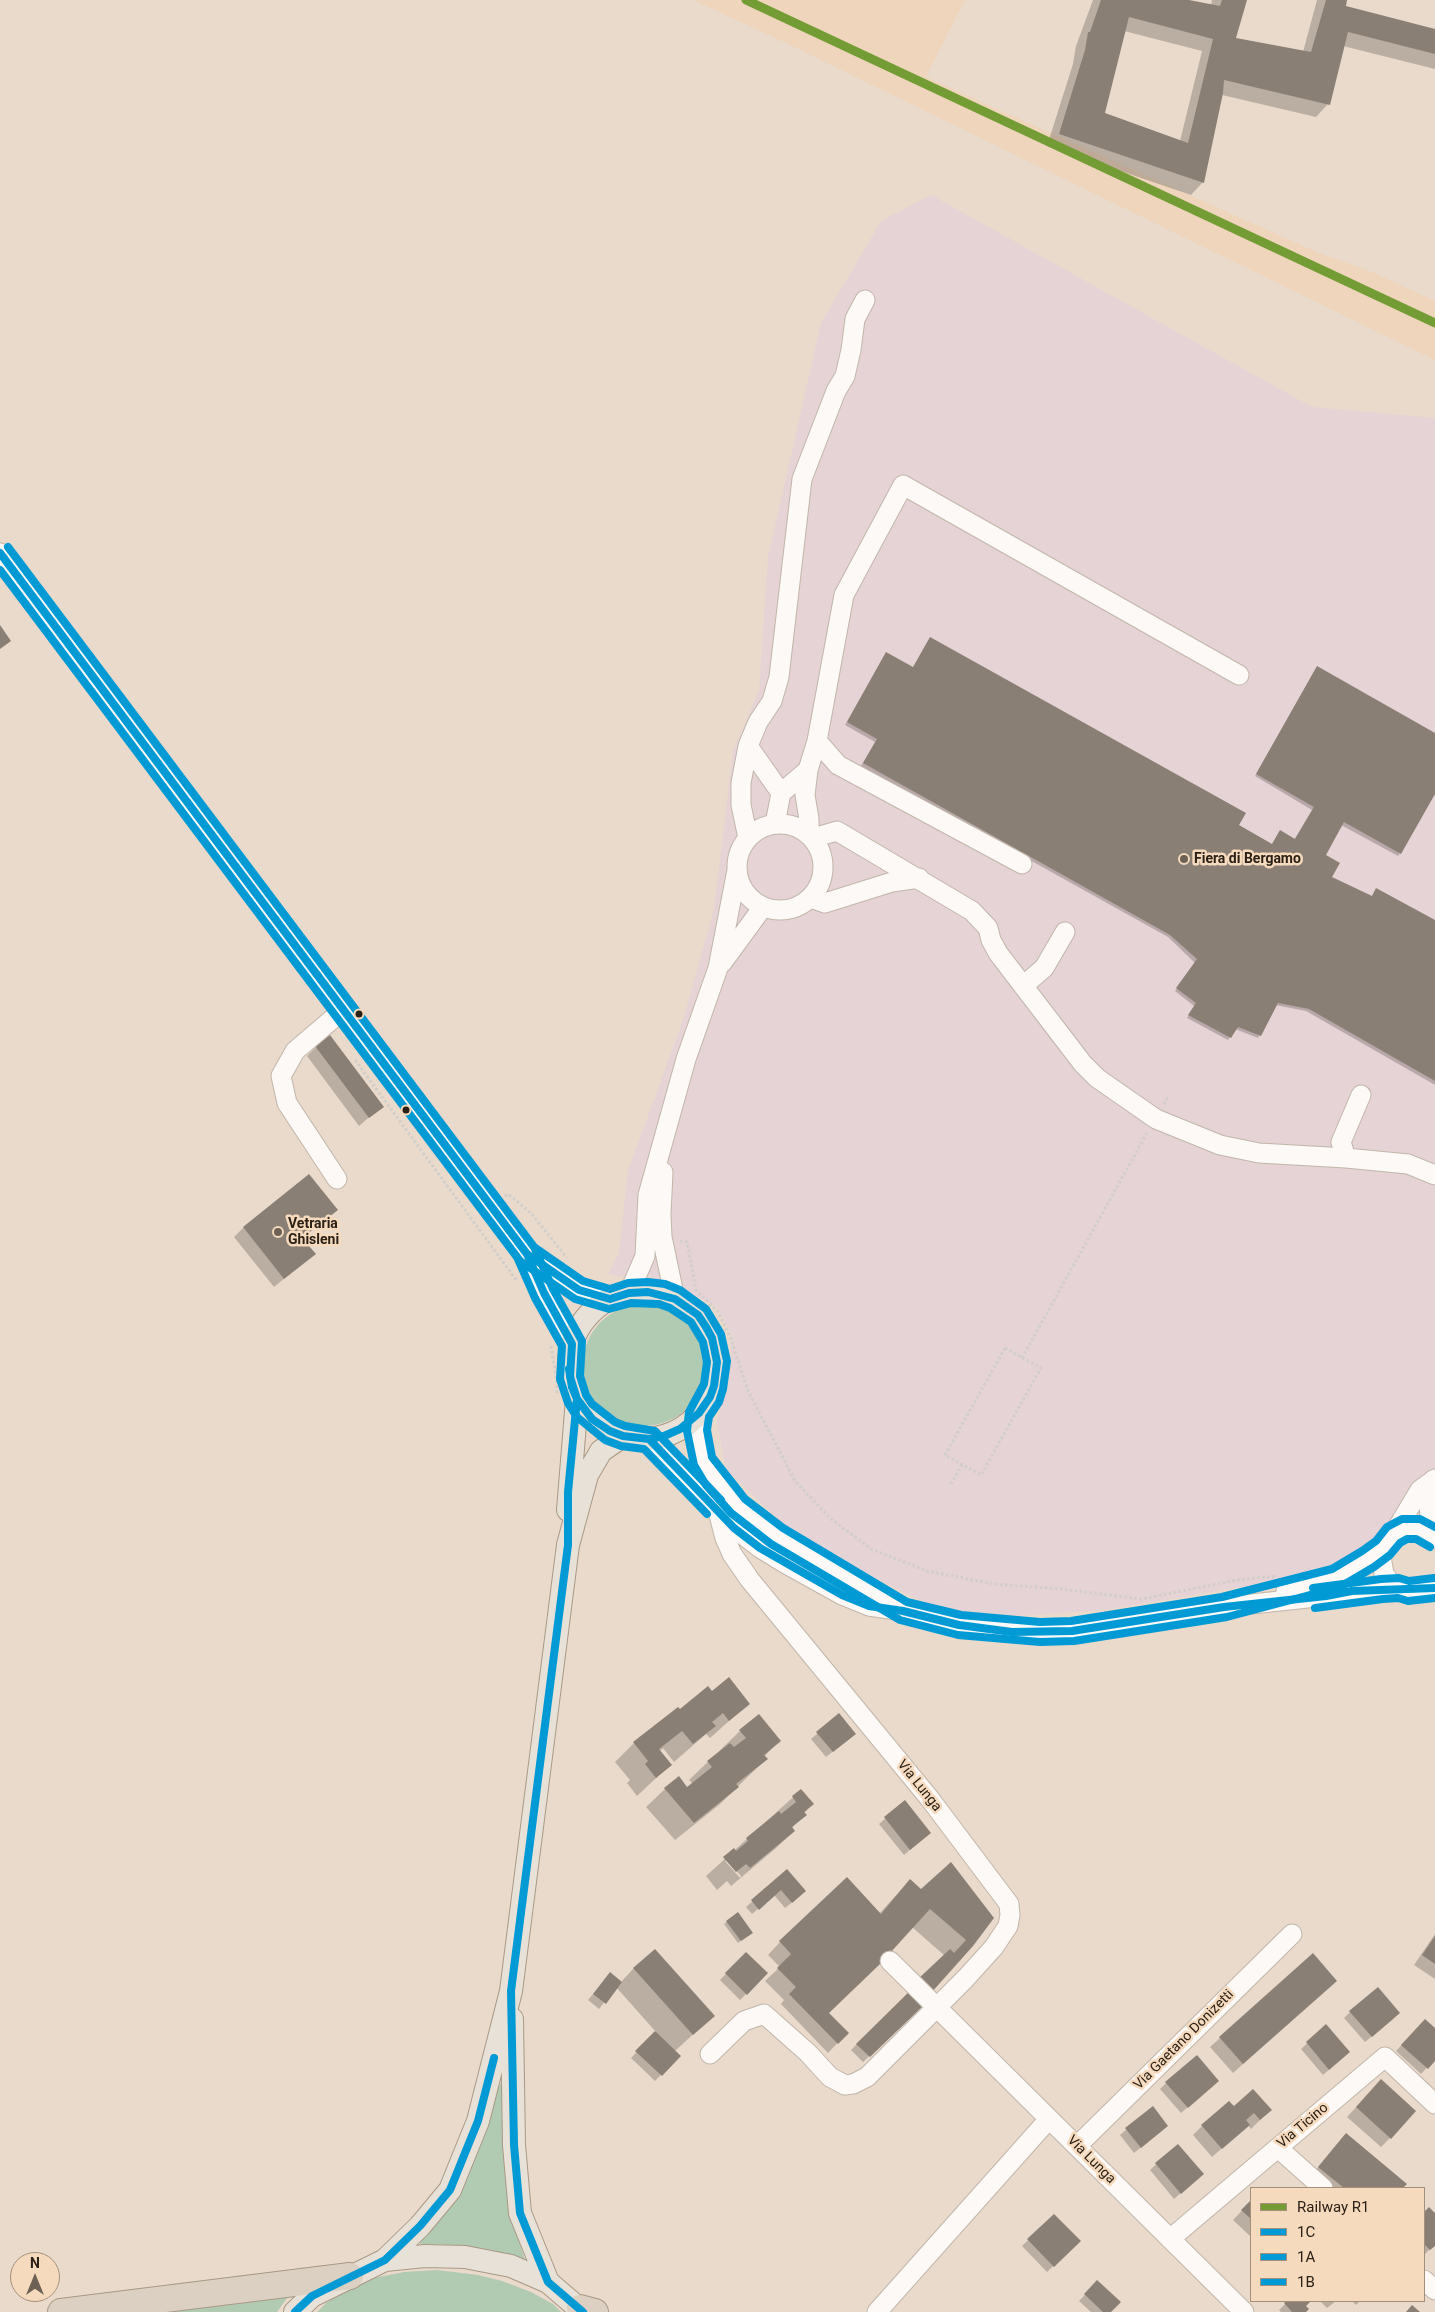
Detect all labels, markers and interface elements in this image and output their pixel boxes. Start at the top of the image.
place label: Fiera di Bergamo [1194,851,1301,867]
marker: Fiera di Bergamo [1178,853,1190,865]
unlabelled marker [354,1009,364,1019]
unlabelled marker [401,1105,411,1115]
place label: Vetraria Ghisleni [288,1216,339,1248]
marker: Vetraria Ghisleni [272,1226,284,1238]
street label: Via Lunga [893,1757,945,1815]
street label: Via Gaetano Donizetti [1131,1987,1237,2093]
street label: Via Ticino [1274,2100,1332,2152]
street label: Via Lunga [1063,2132,1119,2188]
legend [1250,2187,1425,2302]
text: Railway R1 [1297,2198,1370,2216]
text: 1C [1297,2223,1315,2241]
text: 1A [1297,2248,1315,2266]
north arrow [10,2252,60,2302]
text: N [30,2255,40,2271]
text: 1B [1297,2273,1315,2291]

